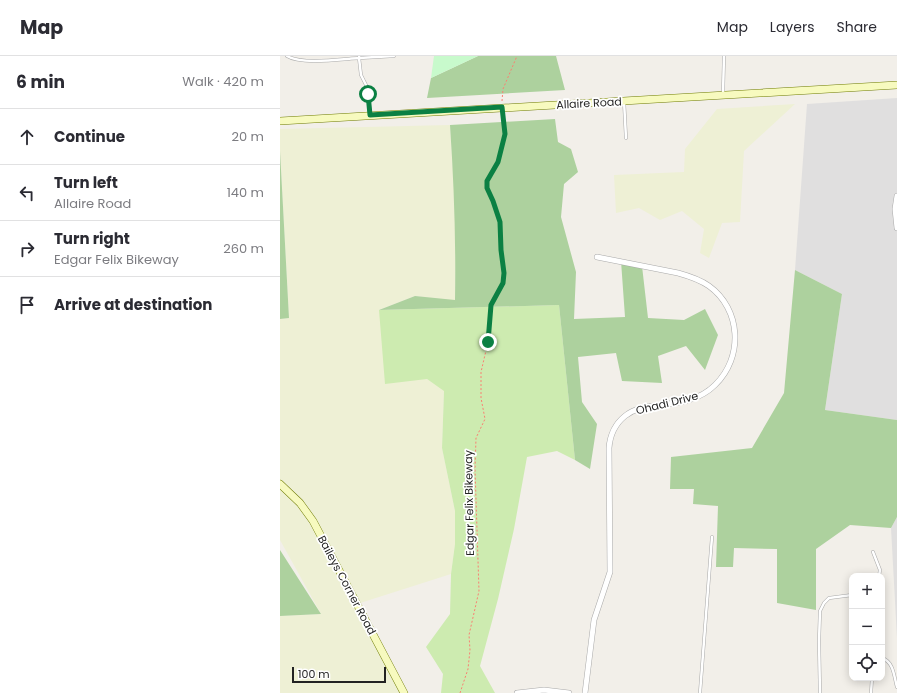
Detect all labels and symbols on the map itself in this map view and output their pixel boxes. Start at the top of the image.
route start [359,85,377,103]
street label: Allaire Road [556,93,622,113]
route end [479,333,497,351]
street label: Ohadi Drive [634,387,700,418]
street label: Edgar Felix Bikeway [460,449,478,556]
street label: Baileys Corner Road [314,532,380,638]
scale bar [292,665,386,684]

